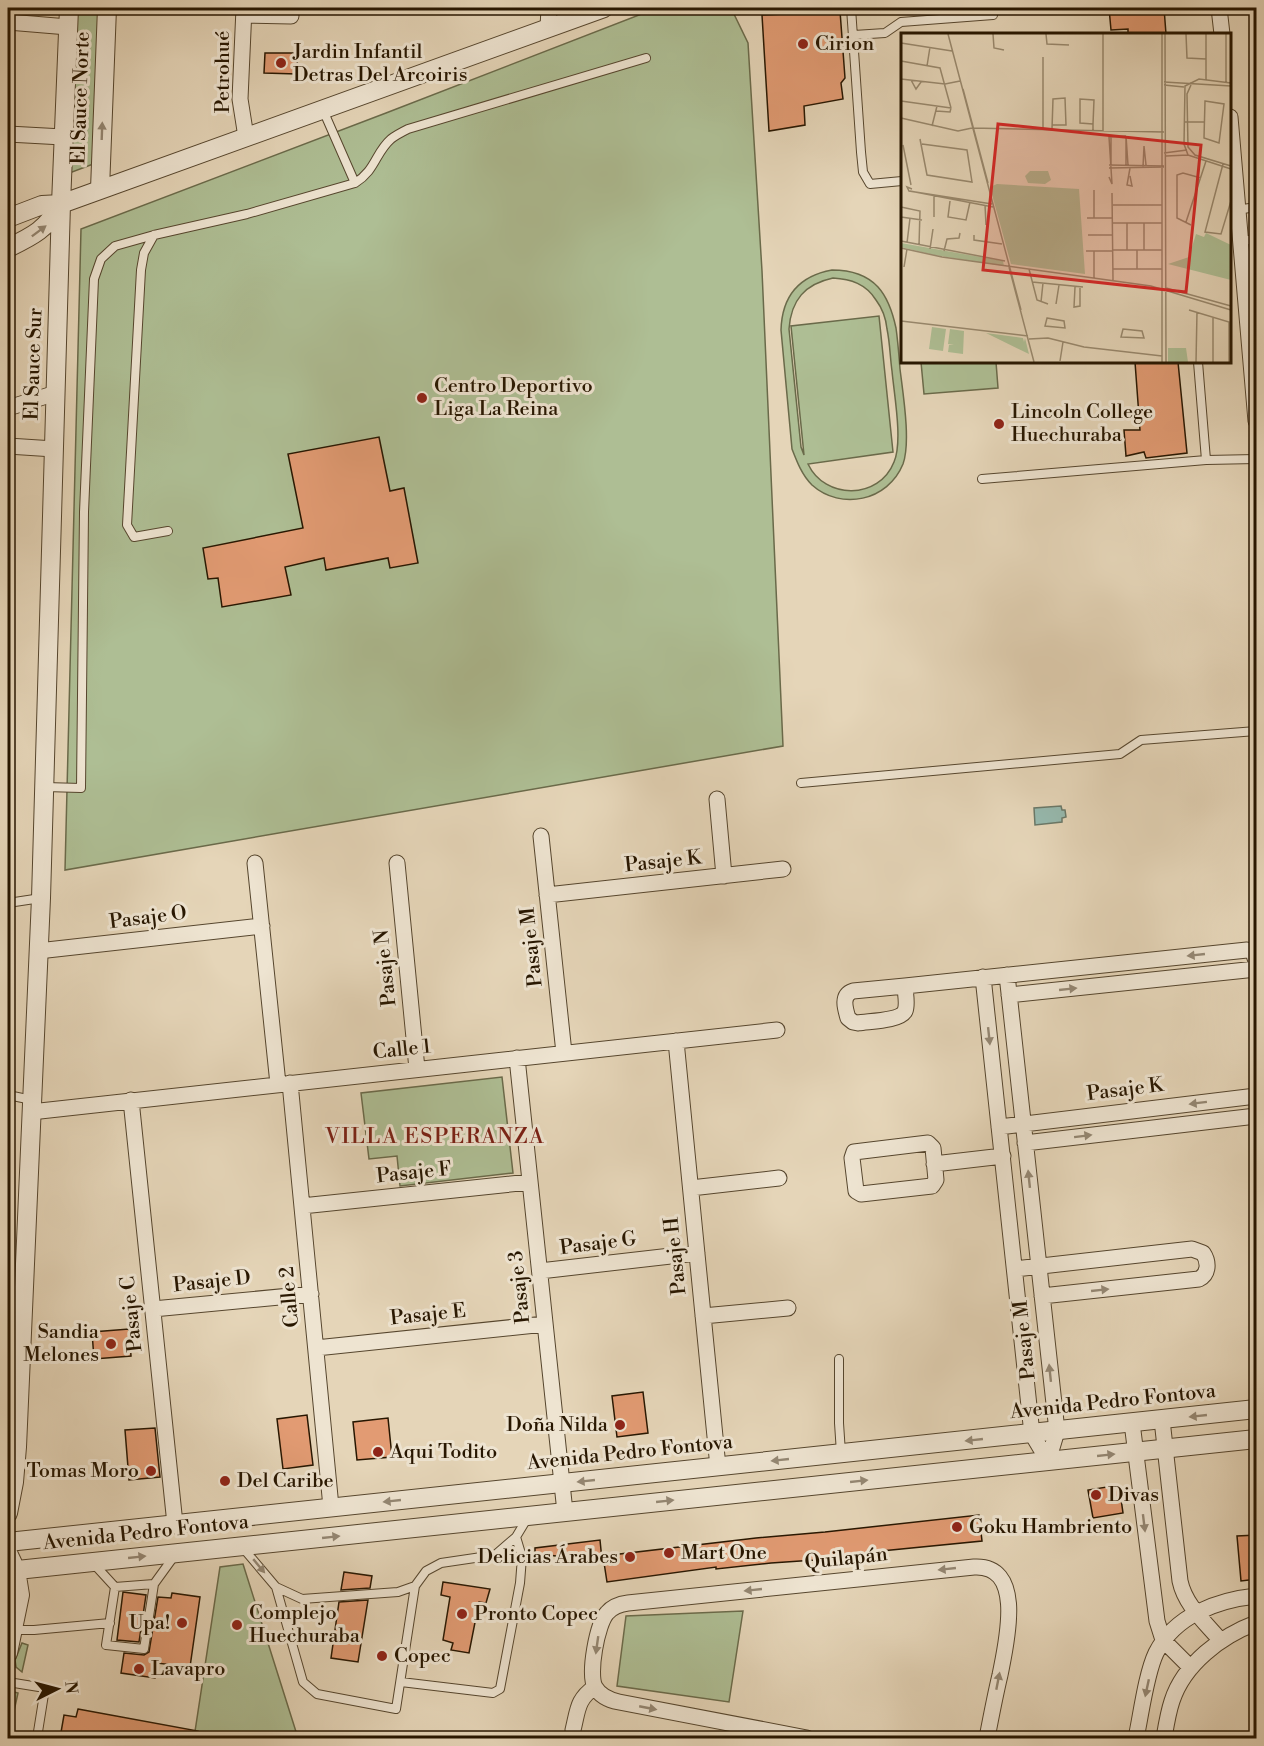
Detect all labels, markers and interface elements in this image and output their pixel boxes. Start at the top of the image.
street label: El Sauce Norte [66,31,96,165]
street label: Petrohué [211,31,236,113]
place label: Cirion [815,32,874,57]
inset map [901,33,1231,363]
marker: Cirion [796,37,810,51]
place label: Jardin Infantil Detras Del Arcoiris [292,40,467,88]
marker: Jardin Infantil Detras Del Arcoiris [274,56,288,70]
one-way arrow [98,121,107,140]
one-way arrow [30,225,46,237]
street label: El Sauce Sur [20,307,48,421]
place label: Centro Deportivo Liga La Reina [434,374,593,422]
marker: Centro Deportivo Liga La Reina [415,391,429,405]
place label: Lincoln College Huechuraba [1011,400,1153,448]
marker: Lincoln College Huechuraba [992,417,1006,431]
street label: Pasaje K [623,845,704,878]
street label: Pasaje O [108,901,188,935]
street label: Pasaje M [515,906,549,988]
street label: Pasaje N [370,928,402,1008]
one-way arrow [1186,950,1205,960]
one-way arrow [1058,984,1077,994]
one-way arrow [985,1026,994,1045]
street label: Calle 1 [372,1034,433,1065]
street label: Pasaje K [1085,1073,1166,1107]
one-way arrow [1189,1098,1208,1108]
district label: VILLA ESPERANZA [324,1124,545,1150]
one-way arrow [1074,1132,1093,1141]
street label: Pasaje F [375,1157,453,1189]
one-way arrow [1024,1170,1034,1189]
street label: Pasaje H [659,1216,693,1296]
street label: Pasaje G [558,1227,638,1261]
street label: Pasaje 3 [504,1249,536,1325]
street label: Calle 2 [275,1265,305,1329]
street label: Pasaje D [172,1266,252,1298]
street label: Pasaje C [116,1275,148,1353]
one-way arrow [1090,1285,1109,1295]
street label: Pasaje E [389,1299,467,1331]
street label: Pasaje M [1008,1299,1042,1381]
place label: Sandia Melones [23,1320,100,1368]
marker: Sandia Melones [104,1337,118,1351]
one-way arrow [1045,1363,1055,1382]
street label: Avenida Pedro Fontova [1008,1379,1218,1425]
one-way arrow [1189,1411,1208,1420]
place label: Doña Nilda [506,1413,609,1438]
marker: Doña Nilda [613,1418,627,1432]
street label: Avenida Pedro Fontova [525,1430,735,1476]
one-way arrow [965,1435,984,1445]
place label: Aqui Todito [389,1440,497,1465]
marker: Aqui Todito [371,1445,385,1459]
one-way arrow [1097,1450,1116,1460]
one-way arrow [771,1455,790,1465]
place label: Tomas Moro [26,1459,139,1484]
marker: Tomas Moro [144,1464,158,1478]
place label: Del Caribe [237,1469,334,1494]
marker: Del Caribe [218,1474,232,1488]
one-way arrow [577,1476,596,1485]
one-way arrow [850,1476,869,1486]
place label: Divas [1108,1483,1159,1508]
marker: Divas [1089,1488,1103,1502]
one-way arrow [383,1496,402,1506]
one-way arrow [656,1496,675,1506]
street label: Avenida Pedro Fontova [41,1510,251,1556]
one-way arrow [1139,1513,1148,1532]
place label: Goku Hambriento [969,1515,1132,1540]
marker: Goku Hambriento [950,1520,964,1534]
one-way arrow [322,1532,341,1542]
place label: Mart One [681,1541,767,1566]
street label: Quilapán [803,1542,889,1576]
place label: Delicias Árabes [477,1544,618,1570]
marker: Mart One [662,1546,676,1560]
marker: Delicias Árabes [623,1550,637,1564]
one-way arrow [128,1552,147,1562]
one-way arrow [252,1558,265,1573]
one-way arrow [937,1564,956,1574]
one-way arrow [743,1585,762,1594]
place label: Complejo Huechuraba [249,1601,361,1649]
place label: Pronto Copec [474,1602,598,1627]
marker: Pronto Copec [455,1607,469,1621]
place label: Upa! [129,1611,170,1636]
marker: Upa! [175,1616,189,1630]
marker: Complejo Huechuraba [230,1618,244,1632]
one-way arrow [592,1635,601,1654]
place label: Copec [394,1644,451,1669]
marker: Copec [375,1649,389,1663]
place label: Lavapro [151,1657,225,1682]
north arrow [27,1659,87,1719]
marker: Lavapro [132,1662,146,1676]
one-way arrow [994,1671,1003,1690]
one-way arrow [1142,1679,1151,1698]
text: N [60,1680,82,1695]
one-way arrow [638,1704,657,1713]

